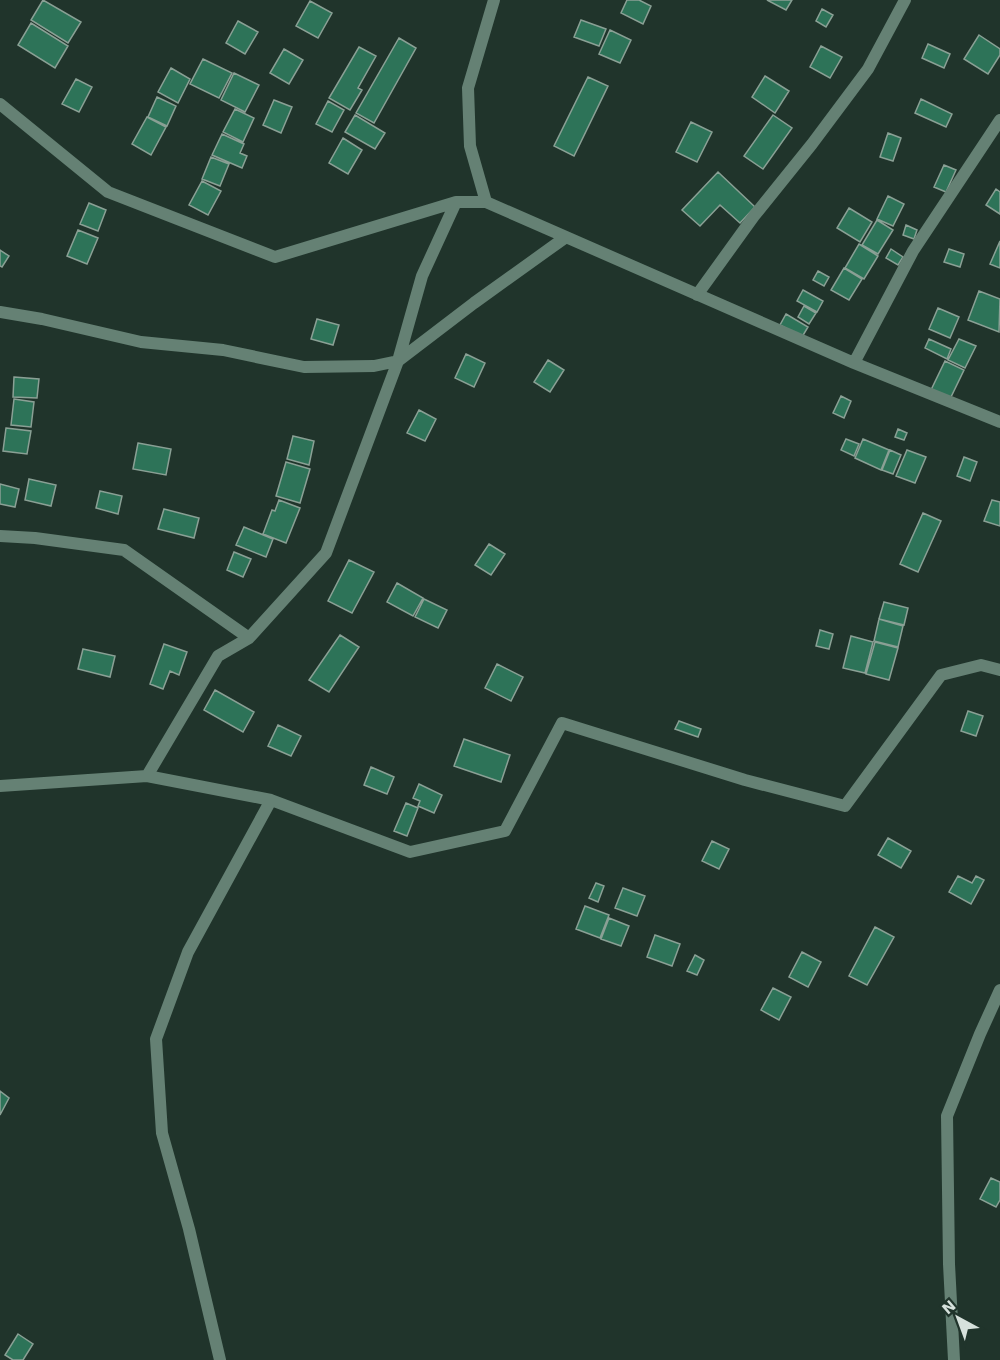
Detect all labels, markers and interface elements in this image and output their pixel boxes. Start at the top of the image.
north arrow [928,1288,988,1348]
text: N [938,1296,959,1318]

